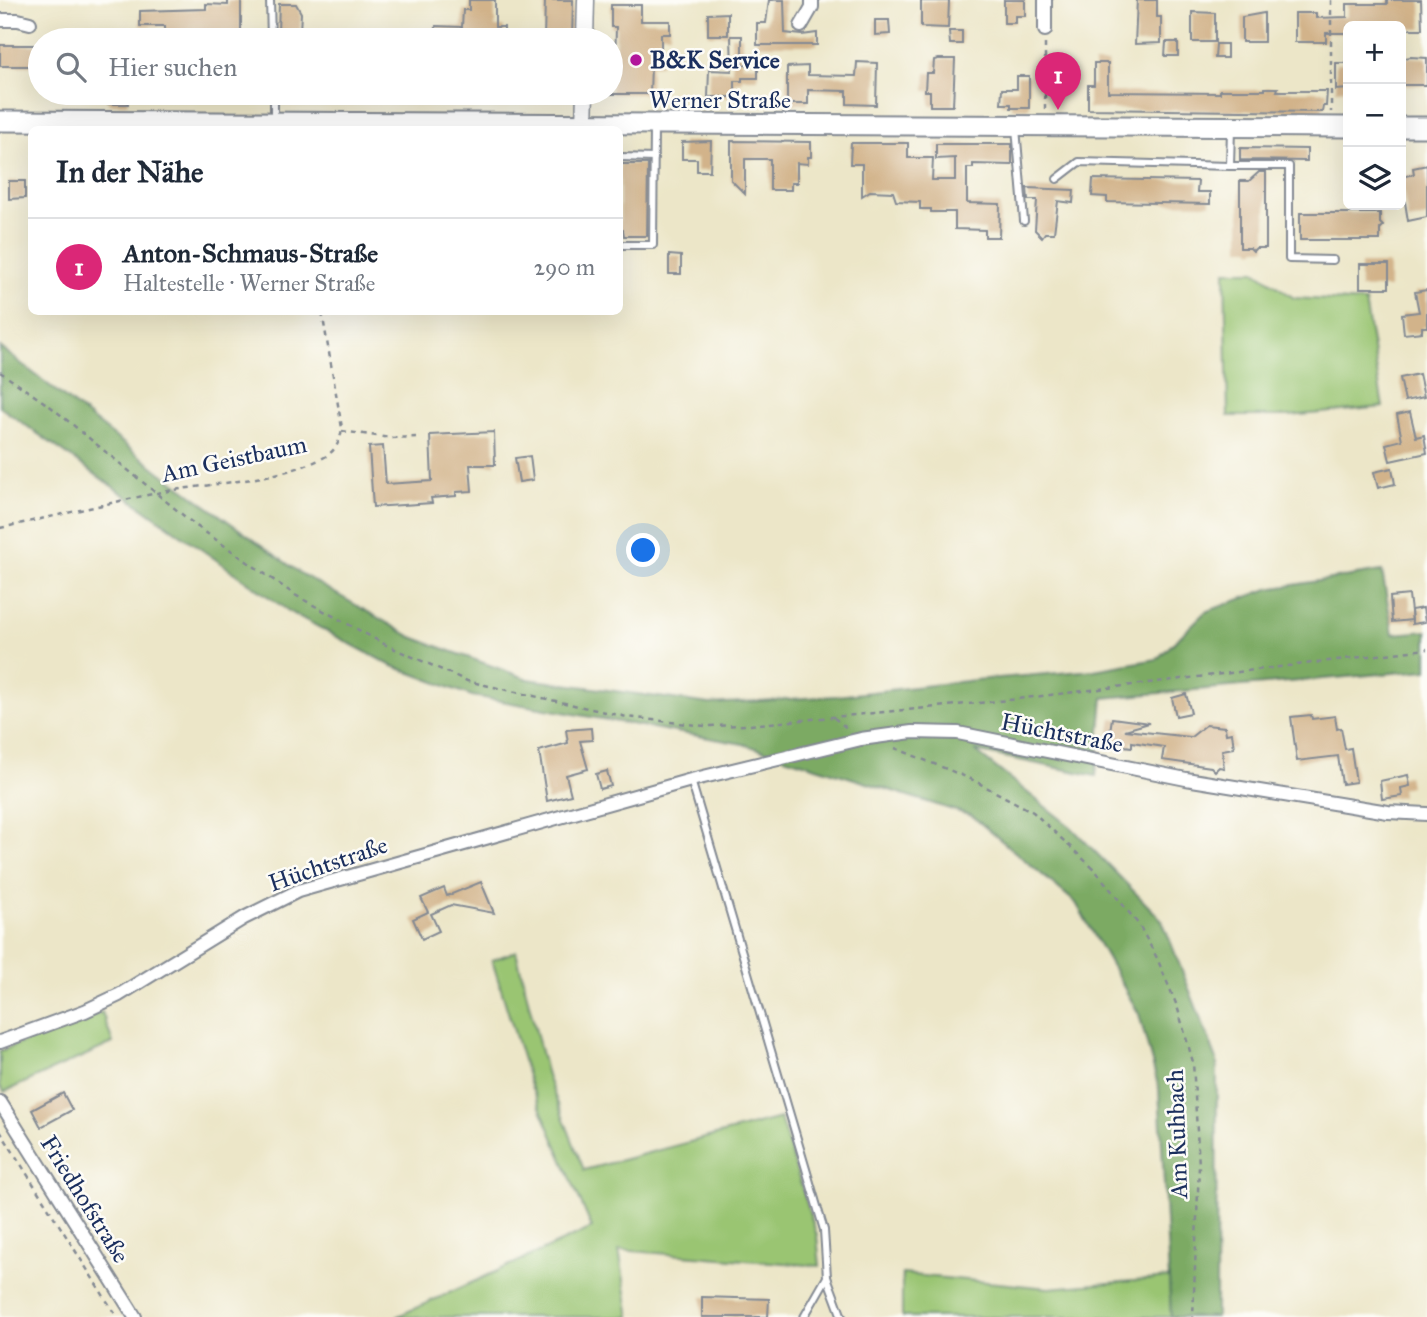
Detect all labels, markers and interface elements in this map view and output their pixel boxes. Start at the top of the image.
map controls [1343,21,1406,210]
button: + [1343,21,1406,84]
search box [28,28,623,105]
place label: B&K Service [650,45,780,75]
icon: search [52,48,90,86]
text: Hier suchen [108,51,237,83]
marker: B&K Service [628,52,644,68]
pin: 1 [1035,52,1081,110]
button: − [1343,84,1406,147]
street label: Werner Straße [649,85,791,115]
button: layers [1343,147,1406,210]
text: In der Nähe [56,154,204,190]
text: Anton-Schmaus-Straße [123,237,378,269]
text: 1 [74,253,84,281]
text: 290 m [534,253,595,281]
text: Haltestelle · Werner Straße [123,269,375,297]
street label: Am Geistbaum [158,429,309,489]
your location [626,533,660,567]
street label: Hüchtstraße [998,706,1126,760]
street label: Hüchtstraße [265,830,391,898]
street label: Am Kuhbach [1160,1069,1194,1200]
street label: Friedhofstraße [34,1130,136,1268]

